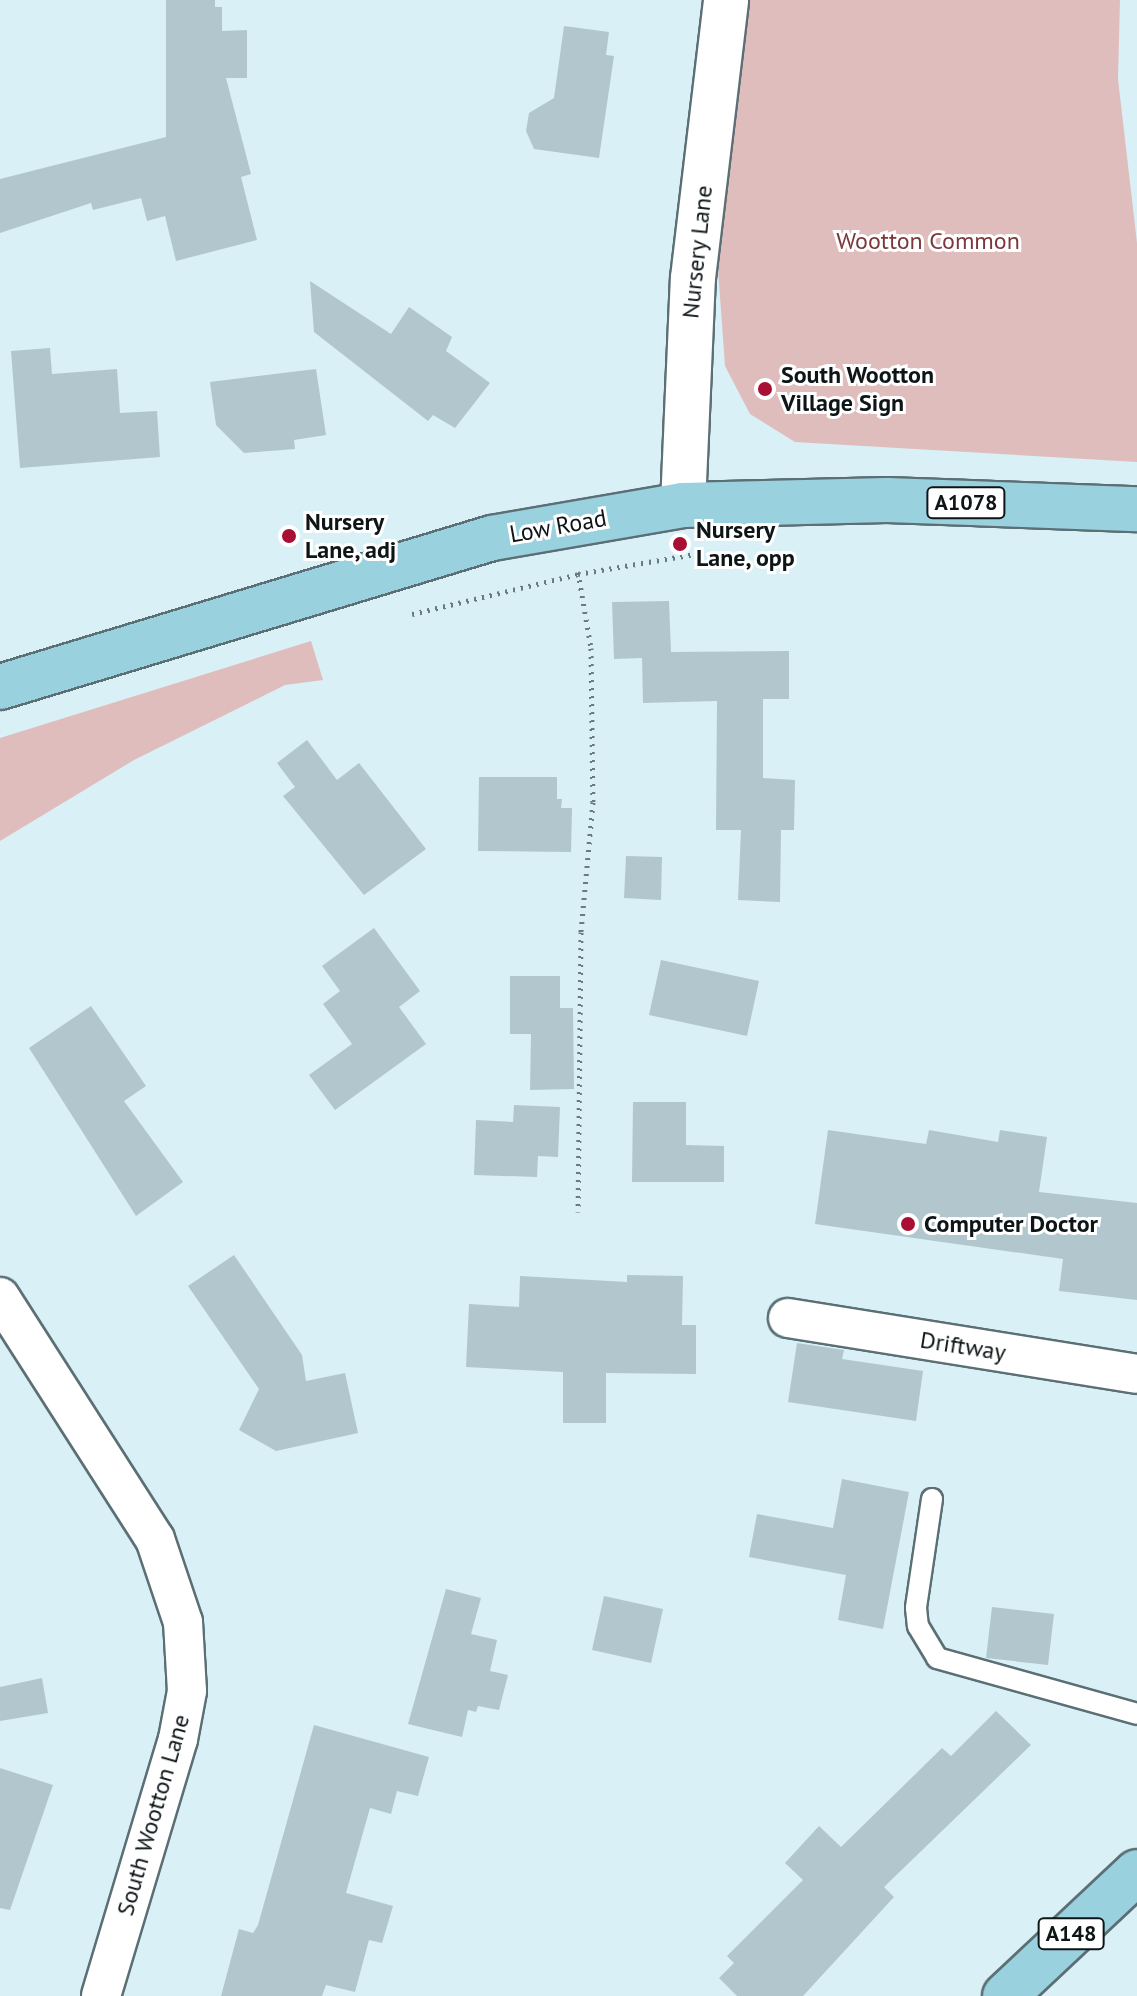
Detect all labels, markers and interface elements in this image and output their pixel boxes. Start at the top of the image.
street label: Nursery Lane [676,184,718,320]
park label: Wootton Common [836,227,1020,255]
place label: South Wootton Village Sign [781,361,935,417]
marker: South Wootton Village Sign [756,380,774,398]
road number: A1078 [926,485,1006,521]
street label: Low Road [507,503,609,549]
place label: Nursery Lane, adj [305,508,398,564]
place label: Nursery Lane, opp [696,516,796,572]
marker: Nursery Lane, adj [280,527,298,545]
marker: Nursery Lane, opp [671,535,689,553]
place label: Computer Doctor [924,1210,1098,1238]
marker: Computer Doctor [899,1215,917,1233]
street label: Driftway [918,1325,1008,1367]
street label: South Wootton Lane [110,1711,196,1919]
road number: A148 [1037,1916,1105,1952]

